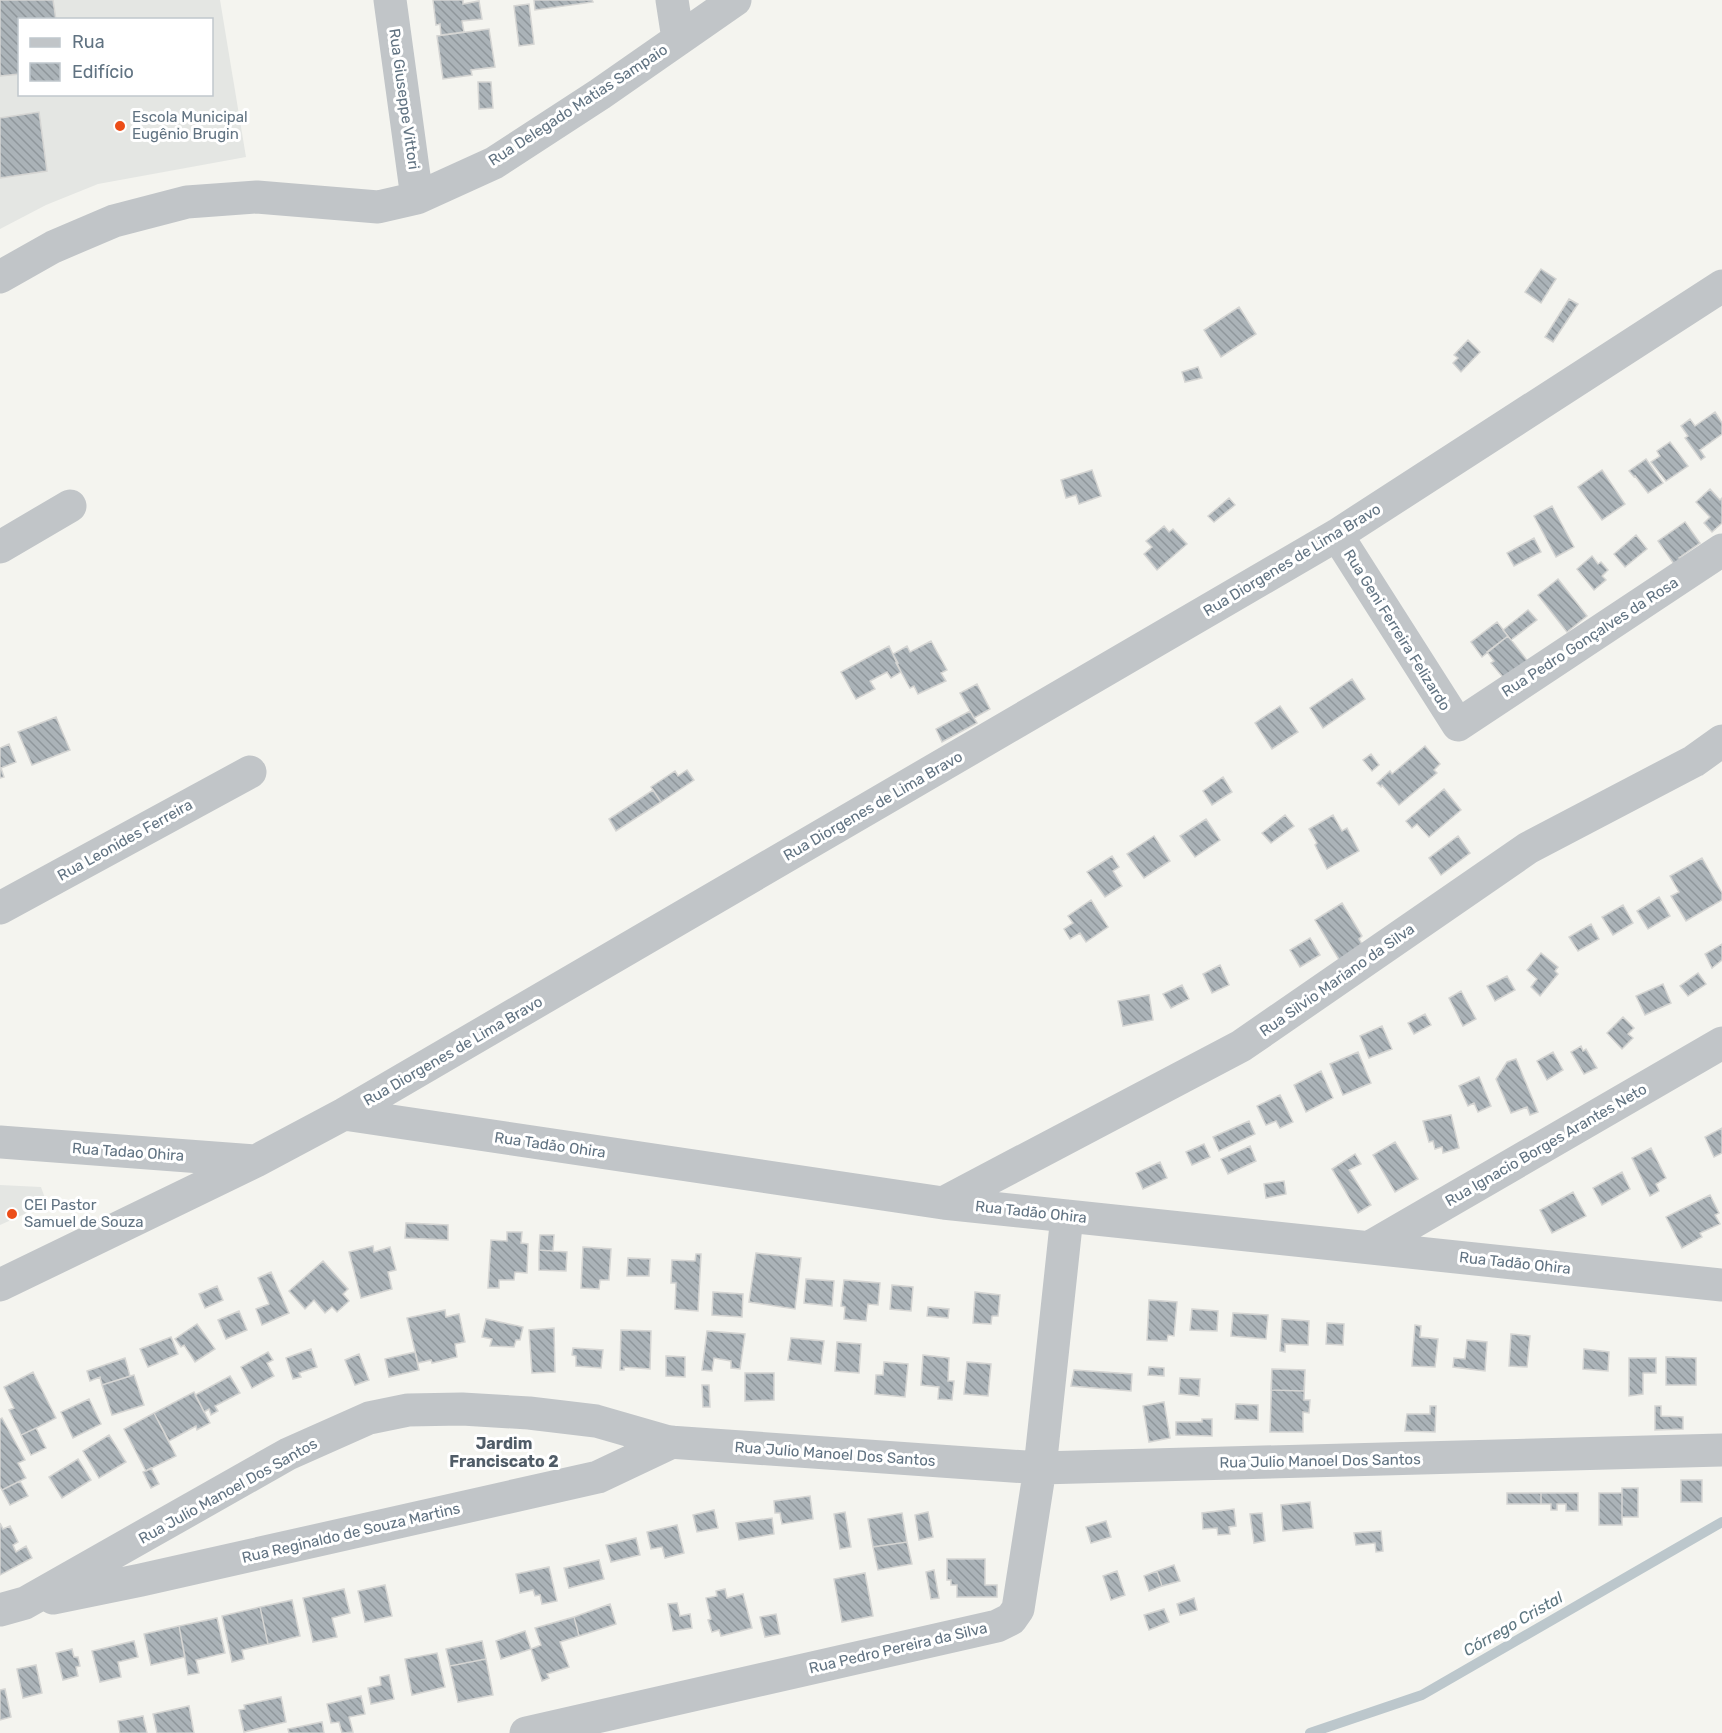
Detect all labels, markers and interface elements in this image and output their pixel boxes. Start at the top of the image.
legend [18,18,213,96]
street label: Rua Giuseppe Vittori [385,27,423,171]
text: Rua [72,31,105,53]
street label: Rua Delegado Matias Sampaio [485,40,671,170]
text: Edifício [72,61,134,83]
place label: Escola Municipal Eugênio Brugin [132,108,248,143]
marker: Escola Municipal Eugênio Brugin [113,119,127,133]
street label: Rua Diorgenes de Lima Bravo [1200,500,1384,620]
street label: Rua Geni Ferreira Felizardo [1340,546,1454,714]
street label: Rua Pedro Gonçalves da Rosa [1498,573,1682,701]
street label: Rua Diorgenes de Lima Bravo [780,747,966,865]
street label: Rua Leonides Ferreira [54,795,196,885]
street label: Rua Silvio Mariano da Silva [1256,920,1418,1040]
street label: Rua Diorgenes de Lima Bravo [360,992,546,1110]
street label: Rua Ignacio Borges Arantes Neto [1442,1080,1650,1210]
street label: Rua Tadão Ohira [493,1128,607,1162]
street label: Rua Tadao Ohira [71,1139,185,1165]
place label: CEI Pastor Samuel de Souza [24,1196,144,1231]
street label: Rua Tadão Ohira [974,1197,1088,1227]
marker: CEI Pastor Samuel de Souza [5,1207,19,1221]
street label: Rua Tadão Ohira [1458,1248,1572,1278]
street label: Rua Julio Manoel Dos Santos [136,1434,321,1548]
district label: Jardim Franciscato 2 [449,1434,559,1471]
street label: Rua Julio Manoel Dos Santos [734,1438,936,1470]
street label: Rua Julio Manoel Dos Santos [1219,1450,1421,1472]
street label: Rua Reginaldo de Souza Martins [240,1499,462,1567]
water label: Córrego Cristal [1460,1587,1567,1660]
street label: Rua Pedro Pereira da Silva [807,1619,989,1677]

